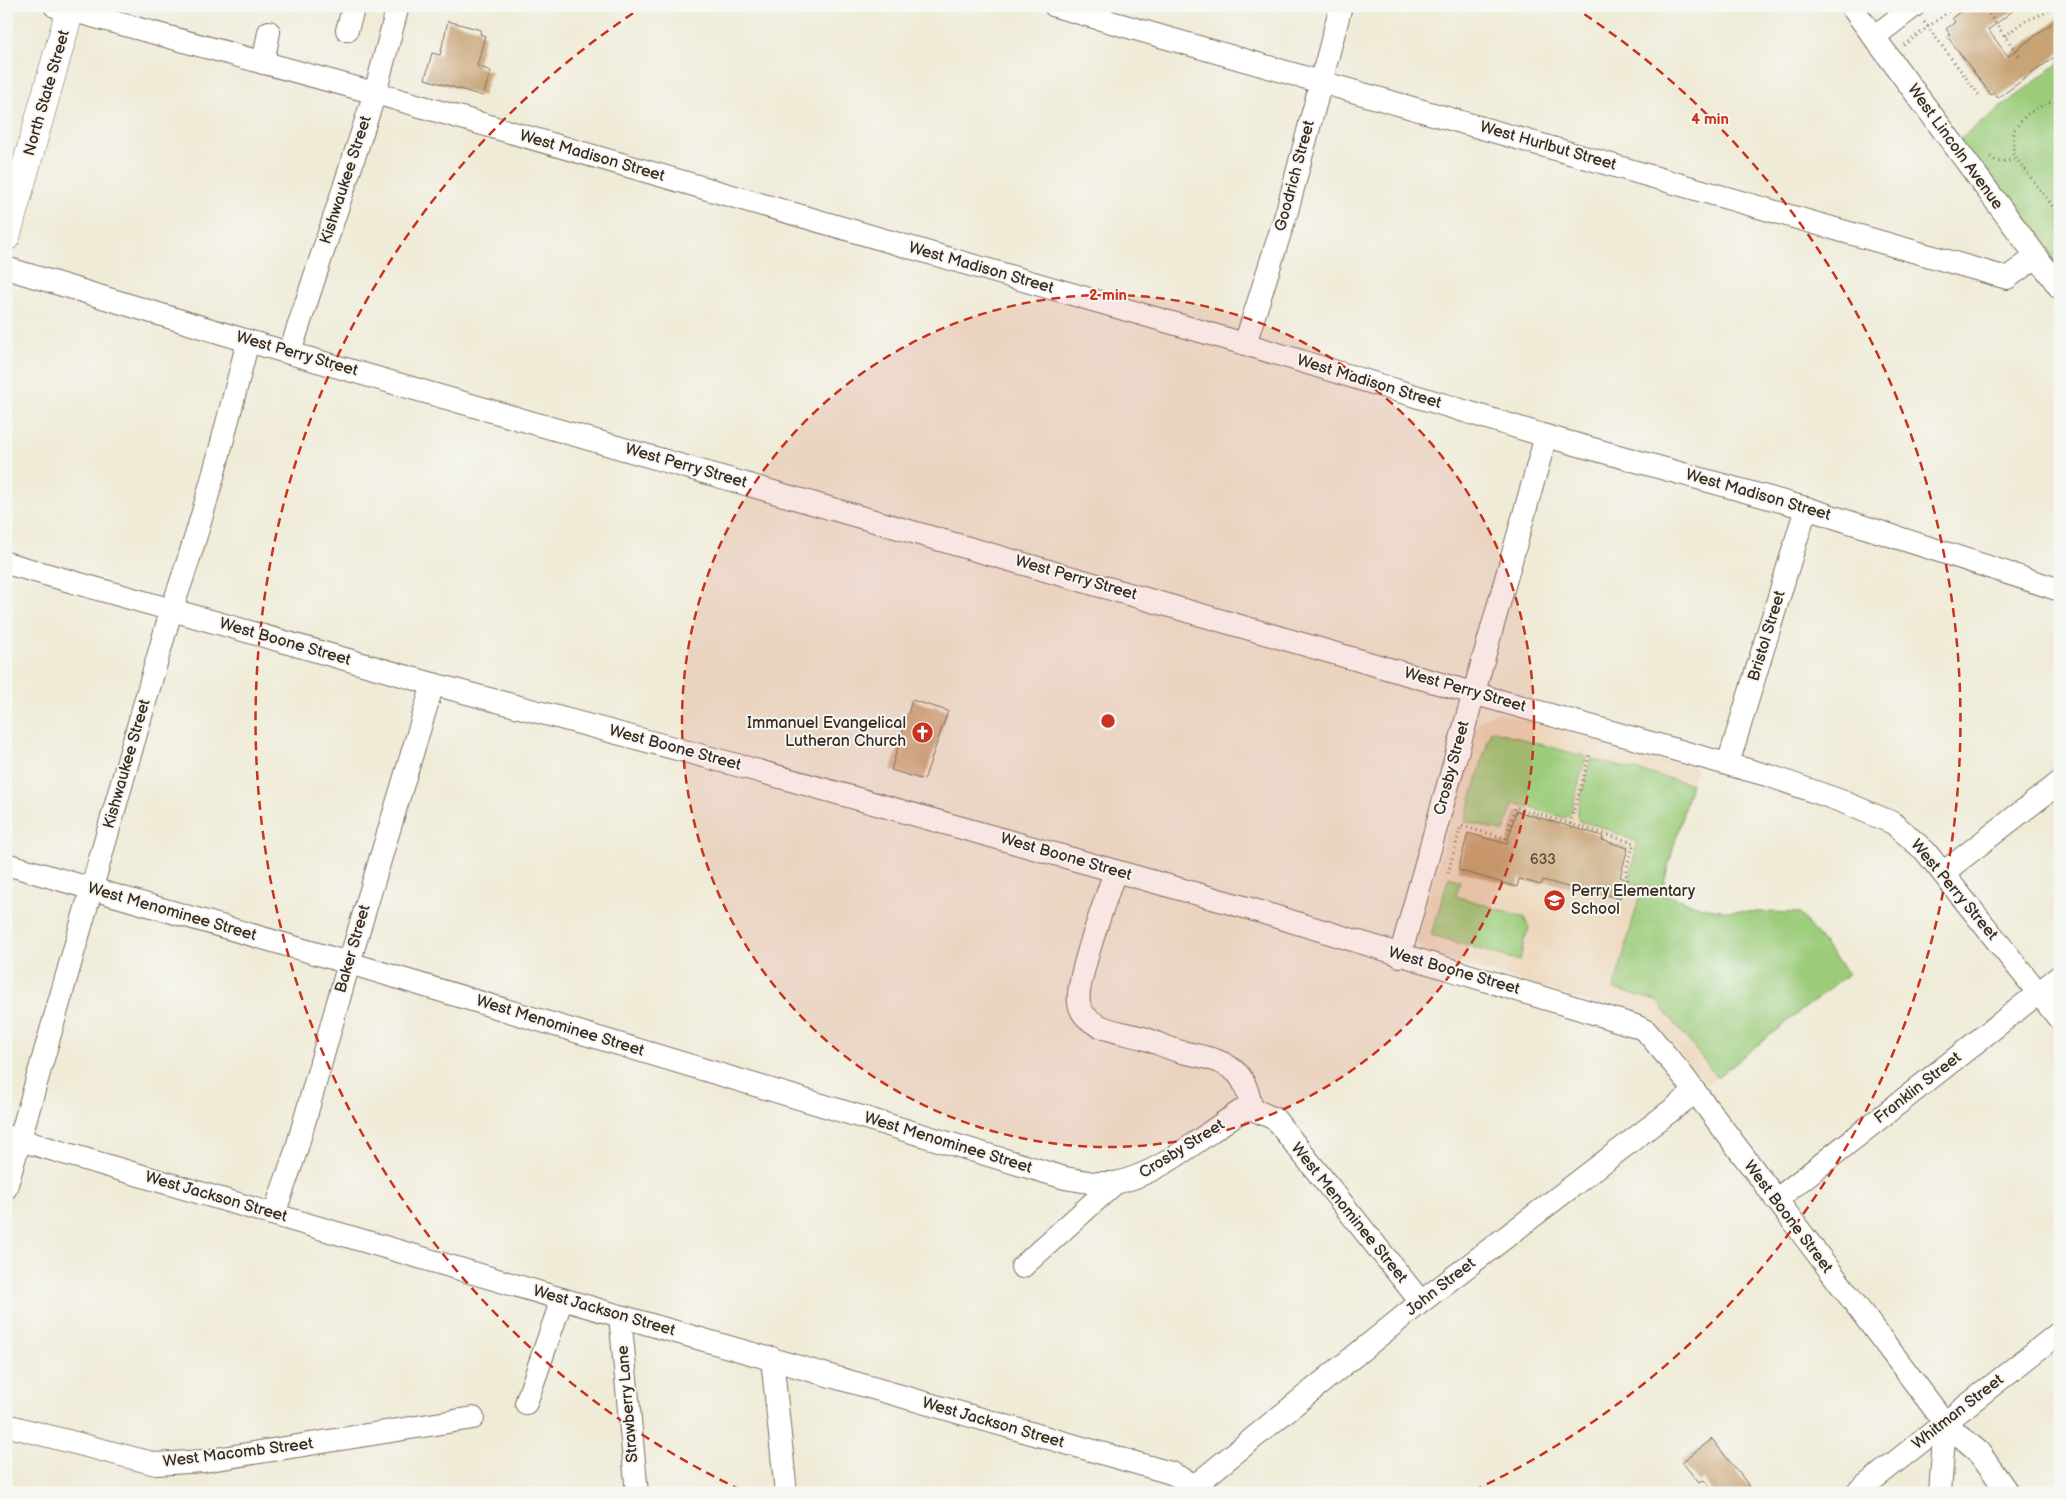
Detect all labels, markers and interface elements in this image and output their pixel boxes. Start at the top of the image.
street label: North State Street [20,28,74,158]
street label: West Lincoln Avenue [1903,81,2007,214]
text: 4 min [1691,110,1729,129]
street label: Kishwaukee Street [316,113,376,247]
street label: West Hurlbut Street [1478,117,1618,175]
street label: Goodrich Street [1271,118,1319,234]
street label: West Madison Street [517,126,667,186]
street label: West Madison Street [906,238,1056,298]
text: 2 min [1089,286,1127,305]
street label: West Perry Street [234,328,360,380]
street label: West Madison Street [1294,351,1444,413]
street label: West Perry Street [623,440,749,492]
street label: West Madison Street [1683,465,1833,525]
street label: West Perry Street [1013,552,1139,604]
street label: Bristol Street [1744,588,1790,683]
street label: West Boone Street [217,614,353,670]
street label: West Perry Street [1402,664,1528,716]
street label: Kishwaukee Street [99,697,155,831]
centre of rings [1099,712,1117,730]
place label: Immanuel Evangelical Lutheran Church [747,714,906,751]
street label: Crosby Street [1430,719,1474,817]
church icon: Immanuel Evangelical Lutheran Church [910,720,934,744]
street label: West Boone Street [607,721,743,775]
street label: West Boone Street [998,829,1134,885]
street label: West Perry Street [1906,836,2002,944]
house number: 633 [1530,851,1556,868]
street label: West Menominee Street [85,879,259,945]
place label: Perry Elementary School [1571,882,1696,919]
school or university icon: Perry Elementary School [1543,888,1567,912]
street label: Baker Street [331,903,375,995]
street label: West Boone Street [1386,943,1522,999]
street label: West Menominee Street [474,991,646,1061]
street label: Franklin Street [1871,1048,1965,1128]
street label: West Menominee Street [862,1108,1034,1178]
street label: Crosby Street [1136,1115,1228,1183]
street label: West Menominee Street [1287,1139,1411,1287]
street label: West Boone Street [1740,1157,1837,1277]
street label: West Jackson Street [143,1168,289,1226]
street label: John Street [1402,1254,1480,1320]
street label: West Jackson Street [531,1282,677,1340]
street label: Strawberry Lane [613,1344,643,1463]
street label: Whitman Street [1909,1370,2008,1454]
street label: West Jackson Street [920,1394,1066,1452]
street label: West Macomb Street [162,1434,314,1472]

